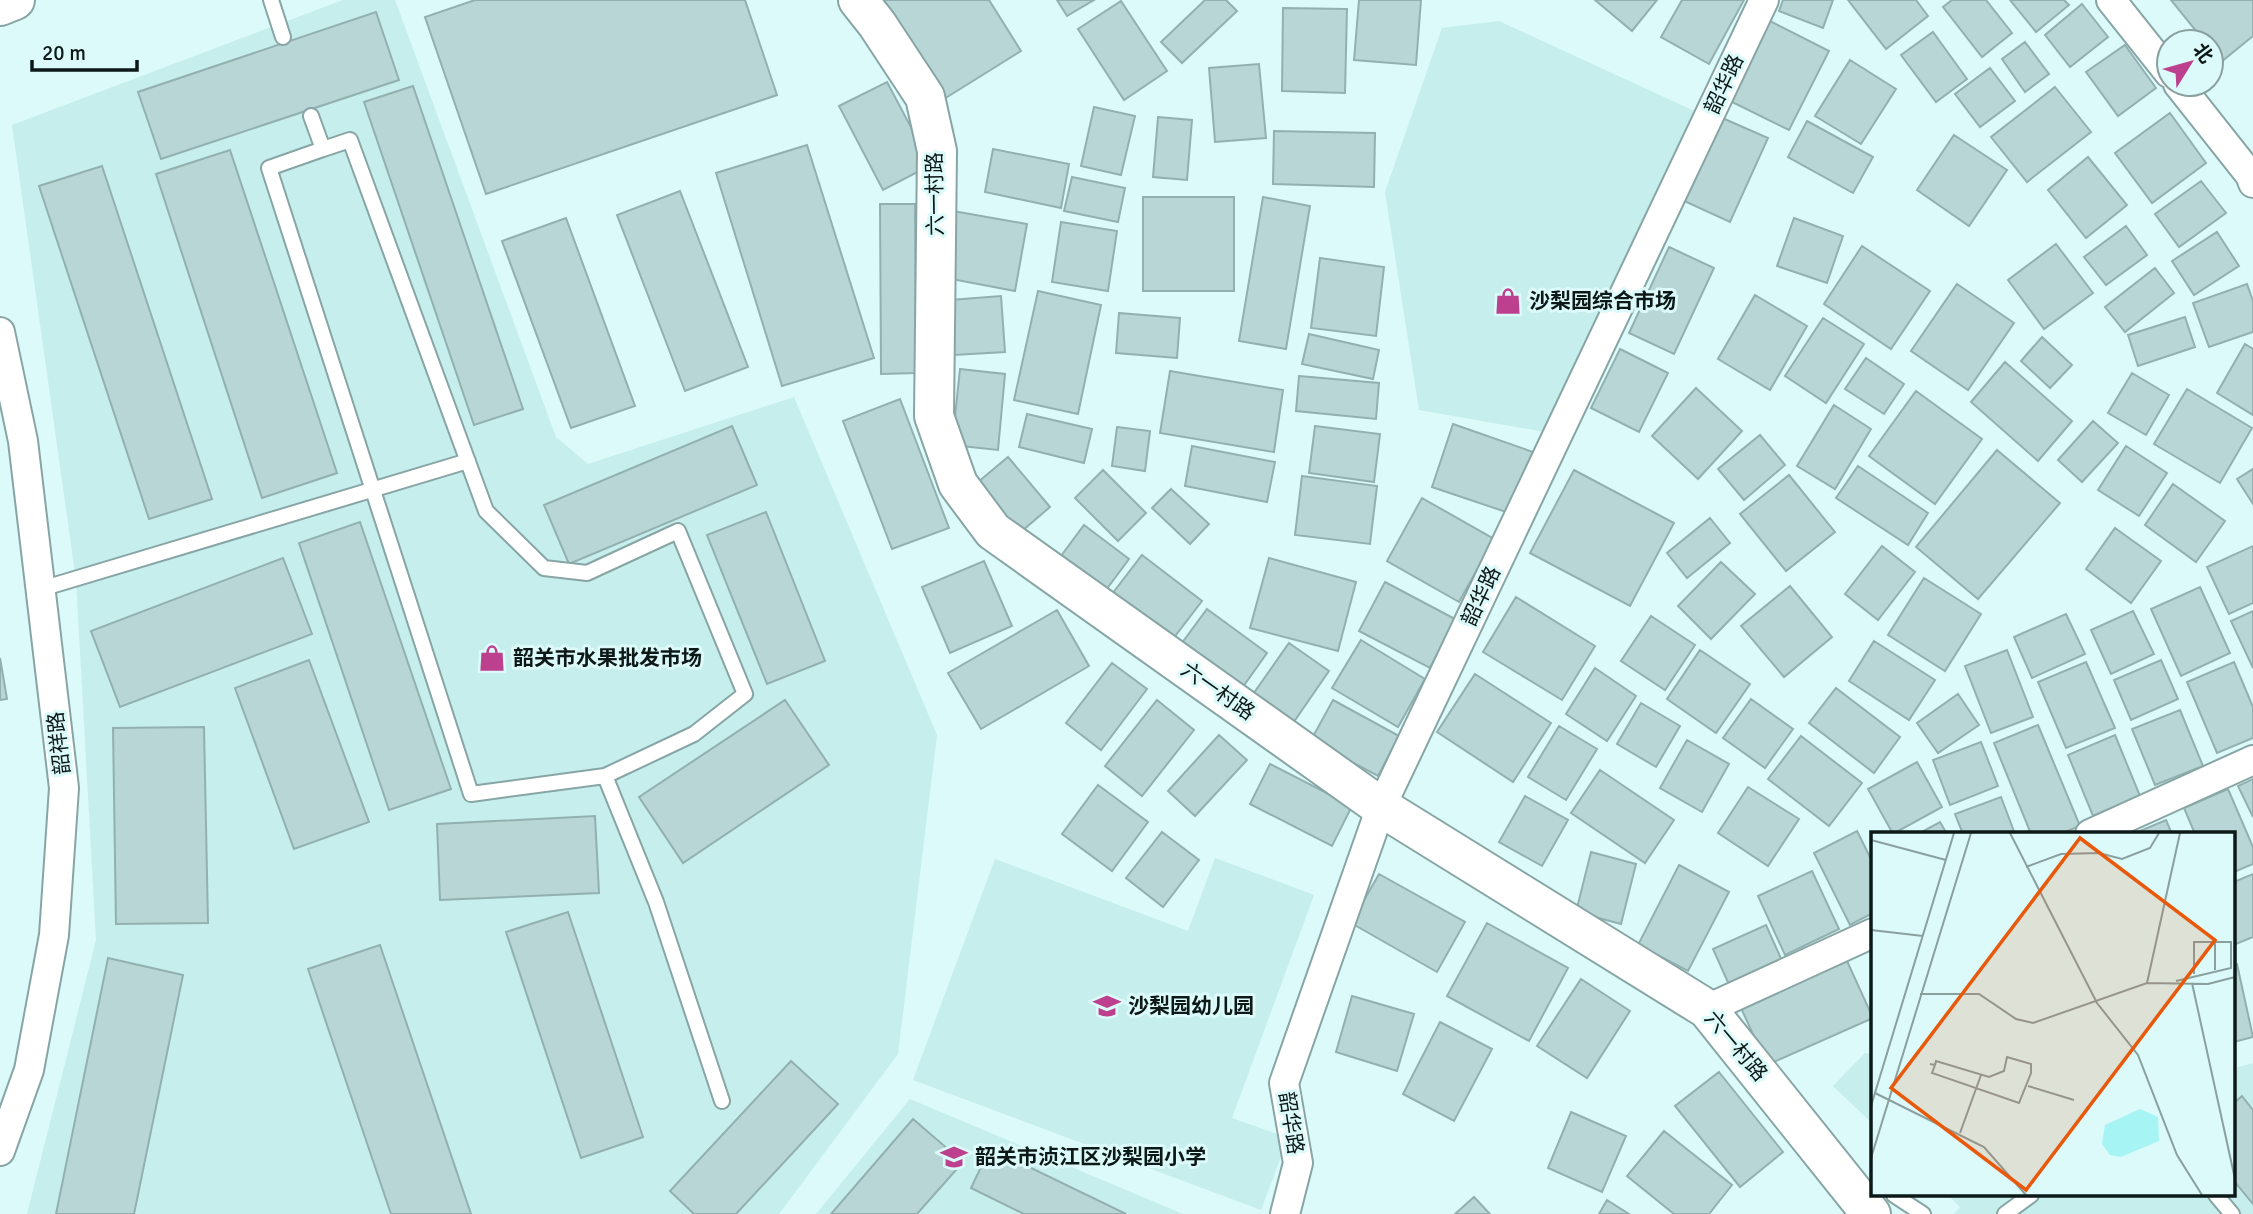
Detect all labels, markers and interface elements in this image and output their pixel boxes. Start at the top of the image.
scale bar [32,28,136,72]
north arrow [2155,28,2225,98]
text: 北 [2187,39,2218,68]
text: 20 m [42,40,86,66]
street label: 韶华路 [1699,50,1749,118]
street label: 六一村路 [921,152,949,236]
shop icon: 沙梨园综合市场 [1493,286,1523,316]
place label: 沙梨园综合市场 [1529,288,1676,314]
street label: 韶华路 [1456,562,1506,630]
shop icon: 韶关市水果批发市场 [477,643,507,673]
place label: 韶关市水果批发市场 [513,645,702,671]
street label: 六一村路 [1176,656,1260,726]
street label: 韶祥路 [42,710,76,776]
inset map [1871,832,2236,1196]
school or university icon: 沙梨园幼儿园 [1092,991,1122,1021]
place label: 沙梨园幼儿园 [1128,993,1254,1019]
street label: 六一村路 [1699,1005,1773,1087]
street label: 韶华路 [1273,1090,1309,1156]
school or university icon: 韶关市浈江区沙梨园小学 [939,1142,969,1172]
place label: 韶关市浈江区沙梨园小学 [975,1144,1206,1170]

